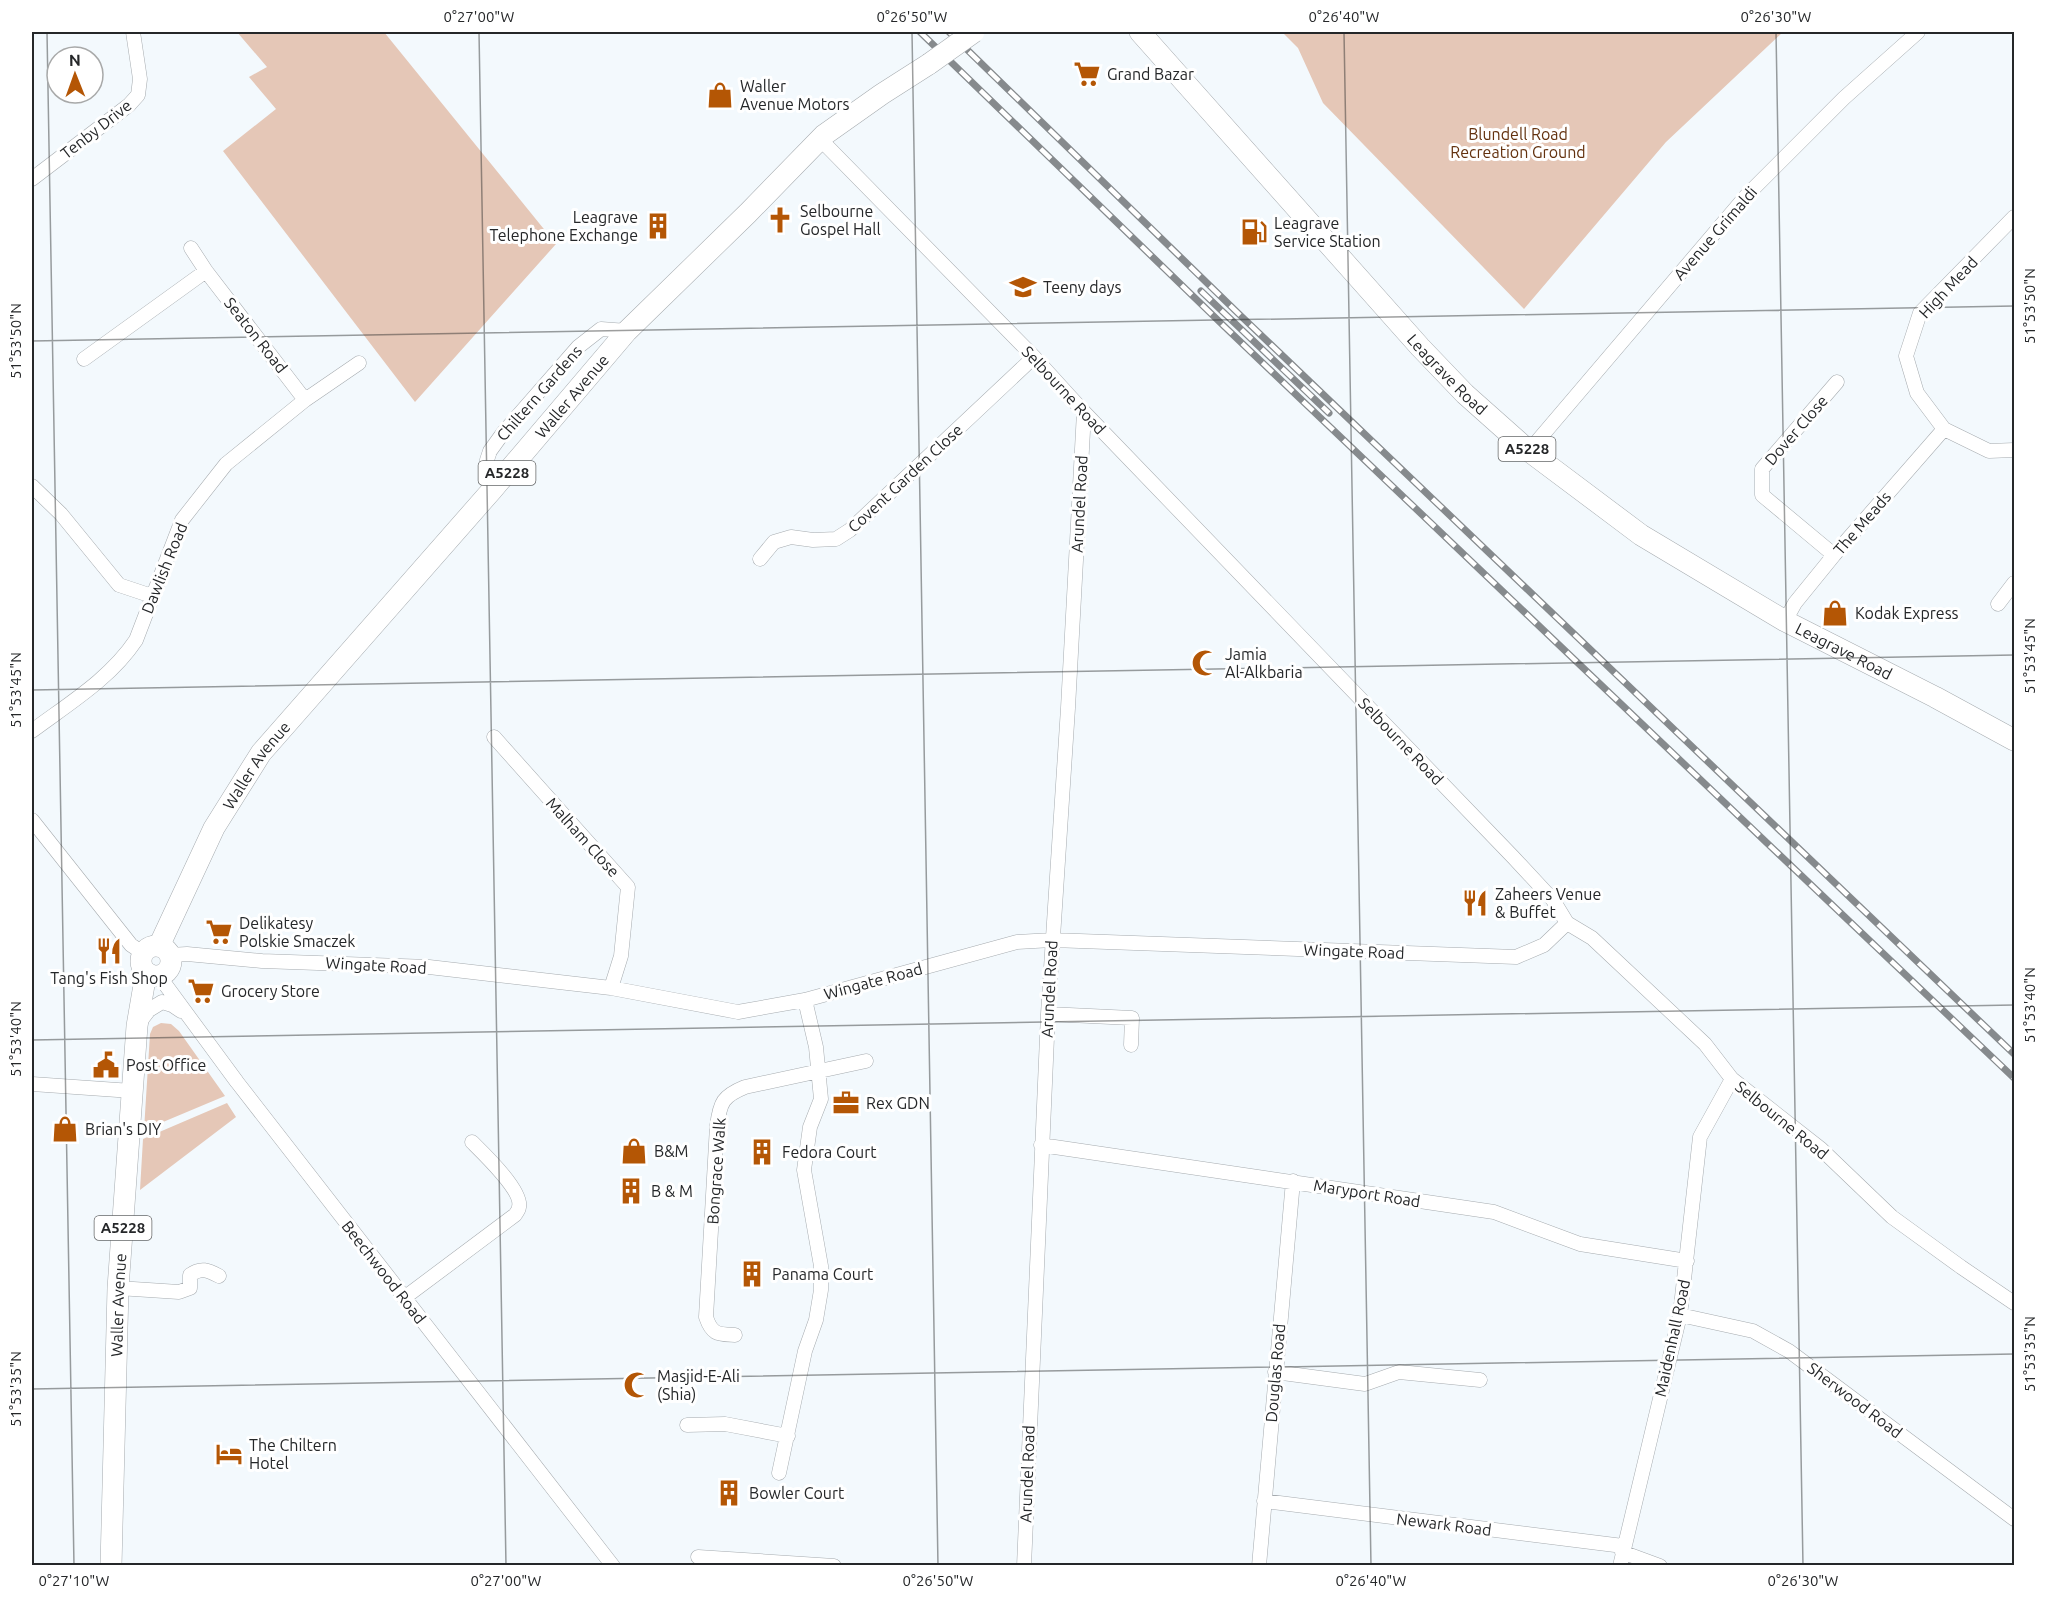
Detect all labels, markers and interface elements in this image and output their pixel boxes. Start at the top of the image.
text: 0°27'00"W [444,8,515,25]
text: 0°26'50"W [877,8,948,25]
text: 0°26'40"W [1309,8,1380,25]
text: 0°26'30"W [1741,8,1812,25]
north arrow [45,45,105,105]
text: N [69,51,81,69]
supermarket icon: Grand Bazar [1072,59,1102,89]
place label: Grand Bazar [1107,65,1194,83]
place label: Waller Avenue Motors [740,77,850,113]
shop icon: Waller Avenue Motors [705,80,735,110]
street label: Tenby Drive [57,96,135,162]
park label: Blundell Road Recreation Ground [1450,125,1586,161]
street label: Avenue Grimaldi [1670,183,1760,283]
place label: Selbourne Gospel Hall [800,202,881,238]
church icon: Selbourne Gospel Hall [765,205,795,235]
place label: Leagrave Telephone Exchange [490,208,638,244]
building icon: Leagrave Telephone Exchange [643,211,673,241]
place label: Leagrave Service Station [1274,214,1381,250]
fuel station icon: Leagrave Service Station [1239,217,1269,247]
street label: High Mead [1915,253,1981,321]
text: 51°53'50"N [2021,268,2038,344]
school or university icon: Teeny days [1008,272,1038,302]
place label: Teeny days [1043,278,1121,296]
street label: Seaton Road [221,294,291,376]
text: 51°53'50"N [7,303,24,379]
street label: Leagrave Road [1404,330,1491,418]
street label: Chiltern Gardens [493,342,585,444]
street label: Selbourne Road [1019,342,1109,438]
street label: Waller Avenue [531,351,612,441]
street label: Dover Close [1761,392,1831,468]
street label: Covent Garden Close [844,420,966,536]
road number: A5228 [1498,437,1556,461]
street label: Arundel Road [1067,455,1091,553]
road number: A5228 [478,461,536,485]
street label: The Meads [1830,488,1894,558]
street label: Dawlish Road [138,520,190,616]
shop icon: Kodak Express [1820,598,1850,628]
place label: Kodak Express [1855,604,1959,622]
text: 51°53'45"N [2021,618,2038,694]
street label: Leagrave Road [1793,619,1895,683]
place label: Jamia Al-Alkbaria [1225,645,1303,681]
mosque icon: Jamia Al-Alkbaria [1190,648,1220,678]
text: 51°53'45"N [7,652,24,728]
street label: Selbourne Road [1355,694,1447,788]
street label: Waller Avenue [219,718,294,812]
street label: Malham Close [543,794,623,880]
place label: Zaheers Venue & Buffet [1495,885,1601,921]
restaurant icon: Zaheers Venue & Buffet [1460,888,1490,918]
place label: Delikatesy Polskie Smaczek [239,914,355,950]
supermarket icon: Delikatesy Polskie Smaczek [204,917,234,947]
restaurant icon: Tang's Fish Shop [94,936,124,966]
street label: Arundel Road [1037,940,1061,1038]
street label: Wingate Road [1303,940,1405,962]
street label: Wingate Road [325,953,427,977]
street label: Wingate Road [822,959,924,1003]
text: 51°53'40"N [2021,967,2038,1043]
place label: Tang's Fish Shop [50,969,168,987]
supermarket icon: Grocery Store [186,976,216,1006]
place label: Grocery Store [221,982,320,1000]
text: 51°53'40"N [7,1001,24,1077]
public building icon: Post Office [91,1050,121,1080]
place label: Post Office [126,1056,206,1074]
street label: Selbourne Road [1732,1077,1832,1163]
office icon: Rex GDN [831,1088,861,1118]
place label: Rex GDN [866,1094,930,1112]
shop icon: Brian's DIY [50,1114,80,1144]
street label: Bongrace Walk [703,1117,729,1225]
place label: Brian's DIY [85,1120,162,1138]
shop icon: B&M [619,1136,649,1166]
building icon: Fedora Court [747,1137,777,1167]
place label: B&M [654,1142,689,1160]
place label: Fedora Court [782,1143,877,1161]
building icon: B & M [616,1176,646,1206]
street label: Maryport Road [1312,1176,1422,1210]
place label: B & M [651,1182,693,1200]
road number: A5228 [94,1216,152,1240]
street label: Beechwood Road [338,1217,430,1327]
street label: Waller Avenue [107,1253,129,1357]
building icon: Panama Court [737,1259,767,1289]
place label: Panama Court [772,1265,874,1283]
street label: Maidenhall Road [1651,1278,1693,1398]
text: 51°53'35"N [2021,1316,2038,1392]
street label: Douglas Road [1262,1323,1288,1423]
text: 51°53'35"N [7,1351,24,1427]
street label: Sherwood Road [1804,1359,1906,1441]
place label: Masjid-E-Ali (Shia) [657,1367,740,1404]
mosque icon: Masjid-E-Ali (Shia) [622,1370,652,1400]
street label: Arundel Road [1016,1425,1038,1523]
place label: The Chiltern Hotel [249,1436,337,1472]
hotel icon: The Chiltern Hotel [214,1439,244,1469]
building icon: Bowler Court [714,1478,744,1508]
place label: Bowler Court [749,1484,845,1502]
street label: Newark Road [1395,1509,1493,1539]
text: 0°27'10"W [39,1572,110,1589]
text: 0°27'00"W [471,1572,542,1589]
text: 0°26'50"W [903,1572,974,1589]
text: 0°26'40"W [1336,1572,1407,1589]
text: 0°26'30"W [1768,1572,1839,1589]

